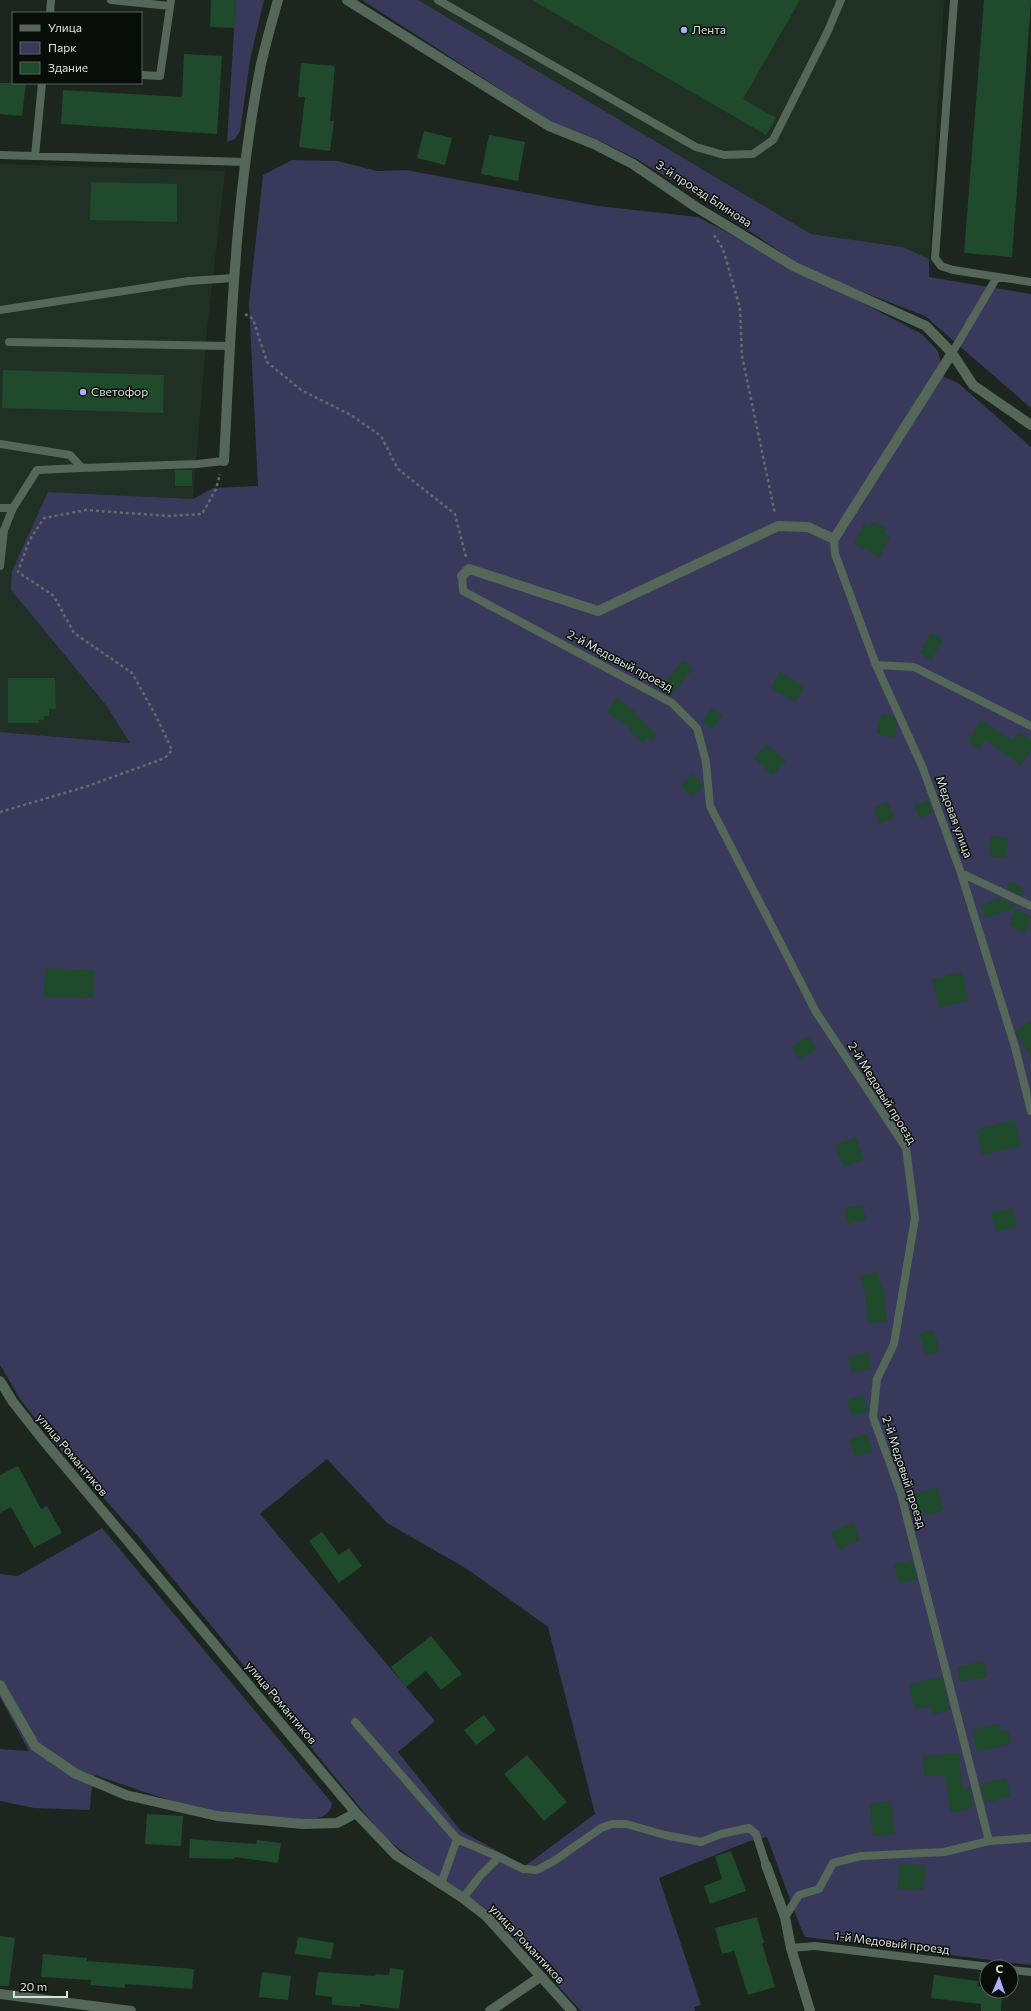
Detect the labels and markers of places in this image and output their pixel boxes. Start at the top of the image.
place label: Лента [692,22,726,36]
marker: Лента [679,25,689,35]
place label: Светофор [91,384,148,398]
marker: Светофор [78,387,88,397]

